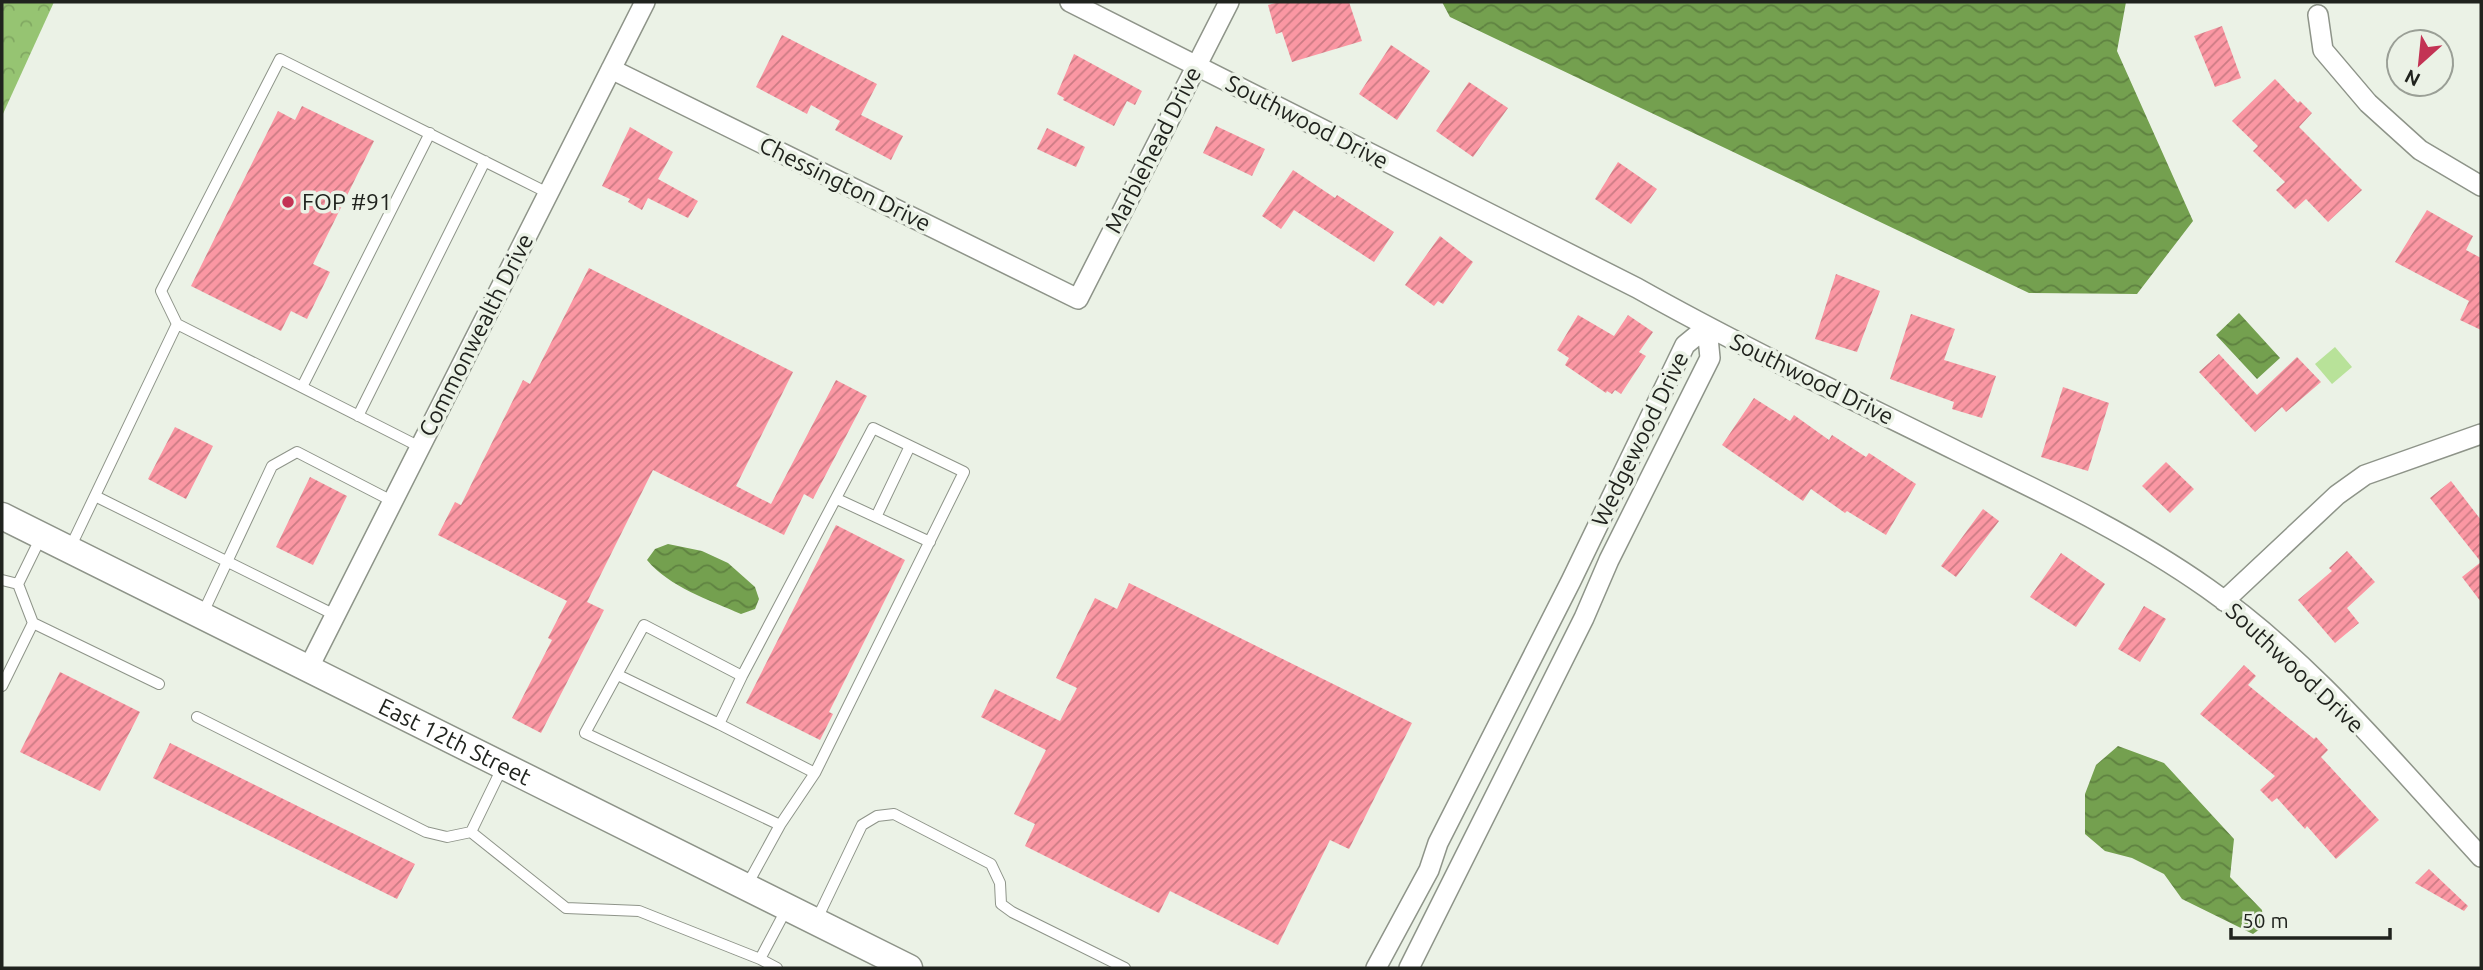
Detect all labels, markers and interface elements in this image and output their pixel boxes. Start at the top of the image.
north arrow [2385,28,2455,98]
street label: Marblehead Drive [1100,62,1205,237]
text: N [2401,65,2424,91]
street label: Southwood Drive [1222,70,1392,173]
street label: Chessington Drive [756,131,935,236]
place label: FOP #91 [302,189,392,214]
marker: FOP #91 [280,194,296,210]
street label: Commonwealth Drive [414,229,538,440]
street label: Southwood Drive [1726,328,1898,429]
street label: Wedgewood Drive [1586,348,1693,530]
street label: Southwood Drive [2221,598,2369,738]
street label: East 12th Street [375,693,535,790]
scale bar [2231,897,2390,941]
text: 50 m [2242,908,2289,932]

